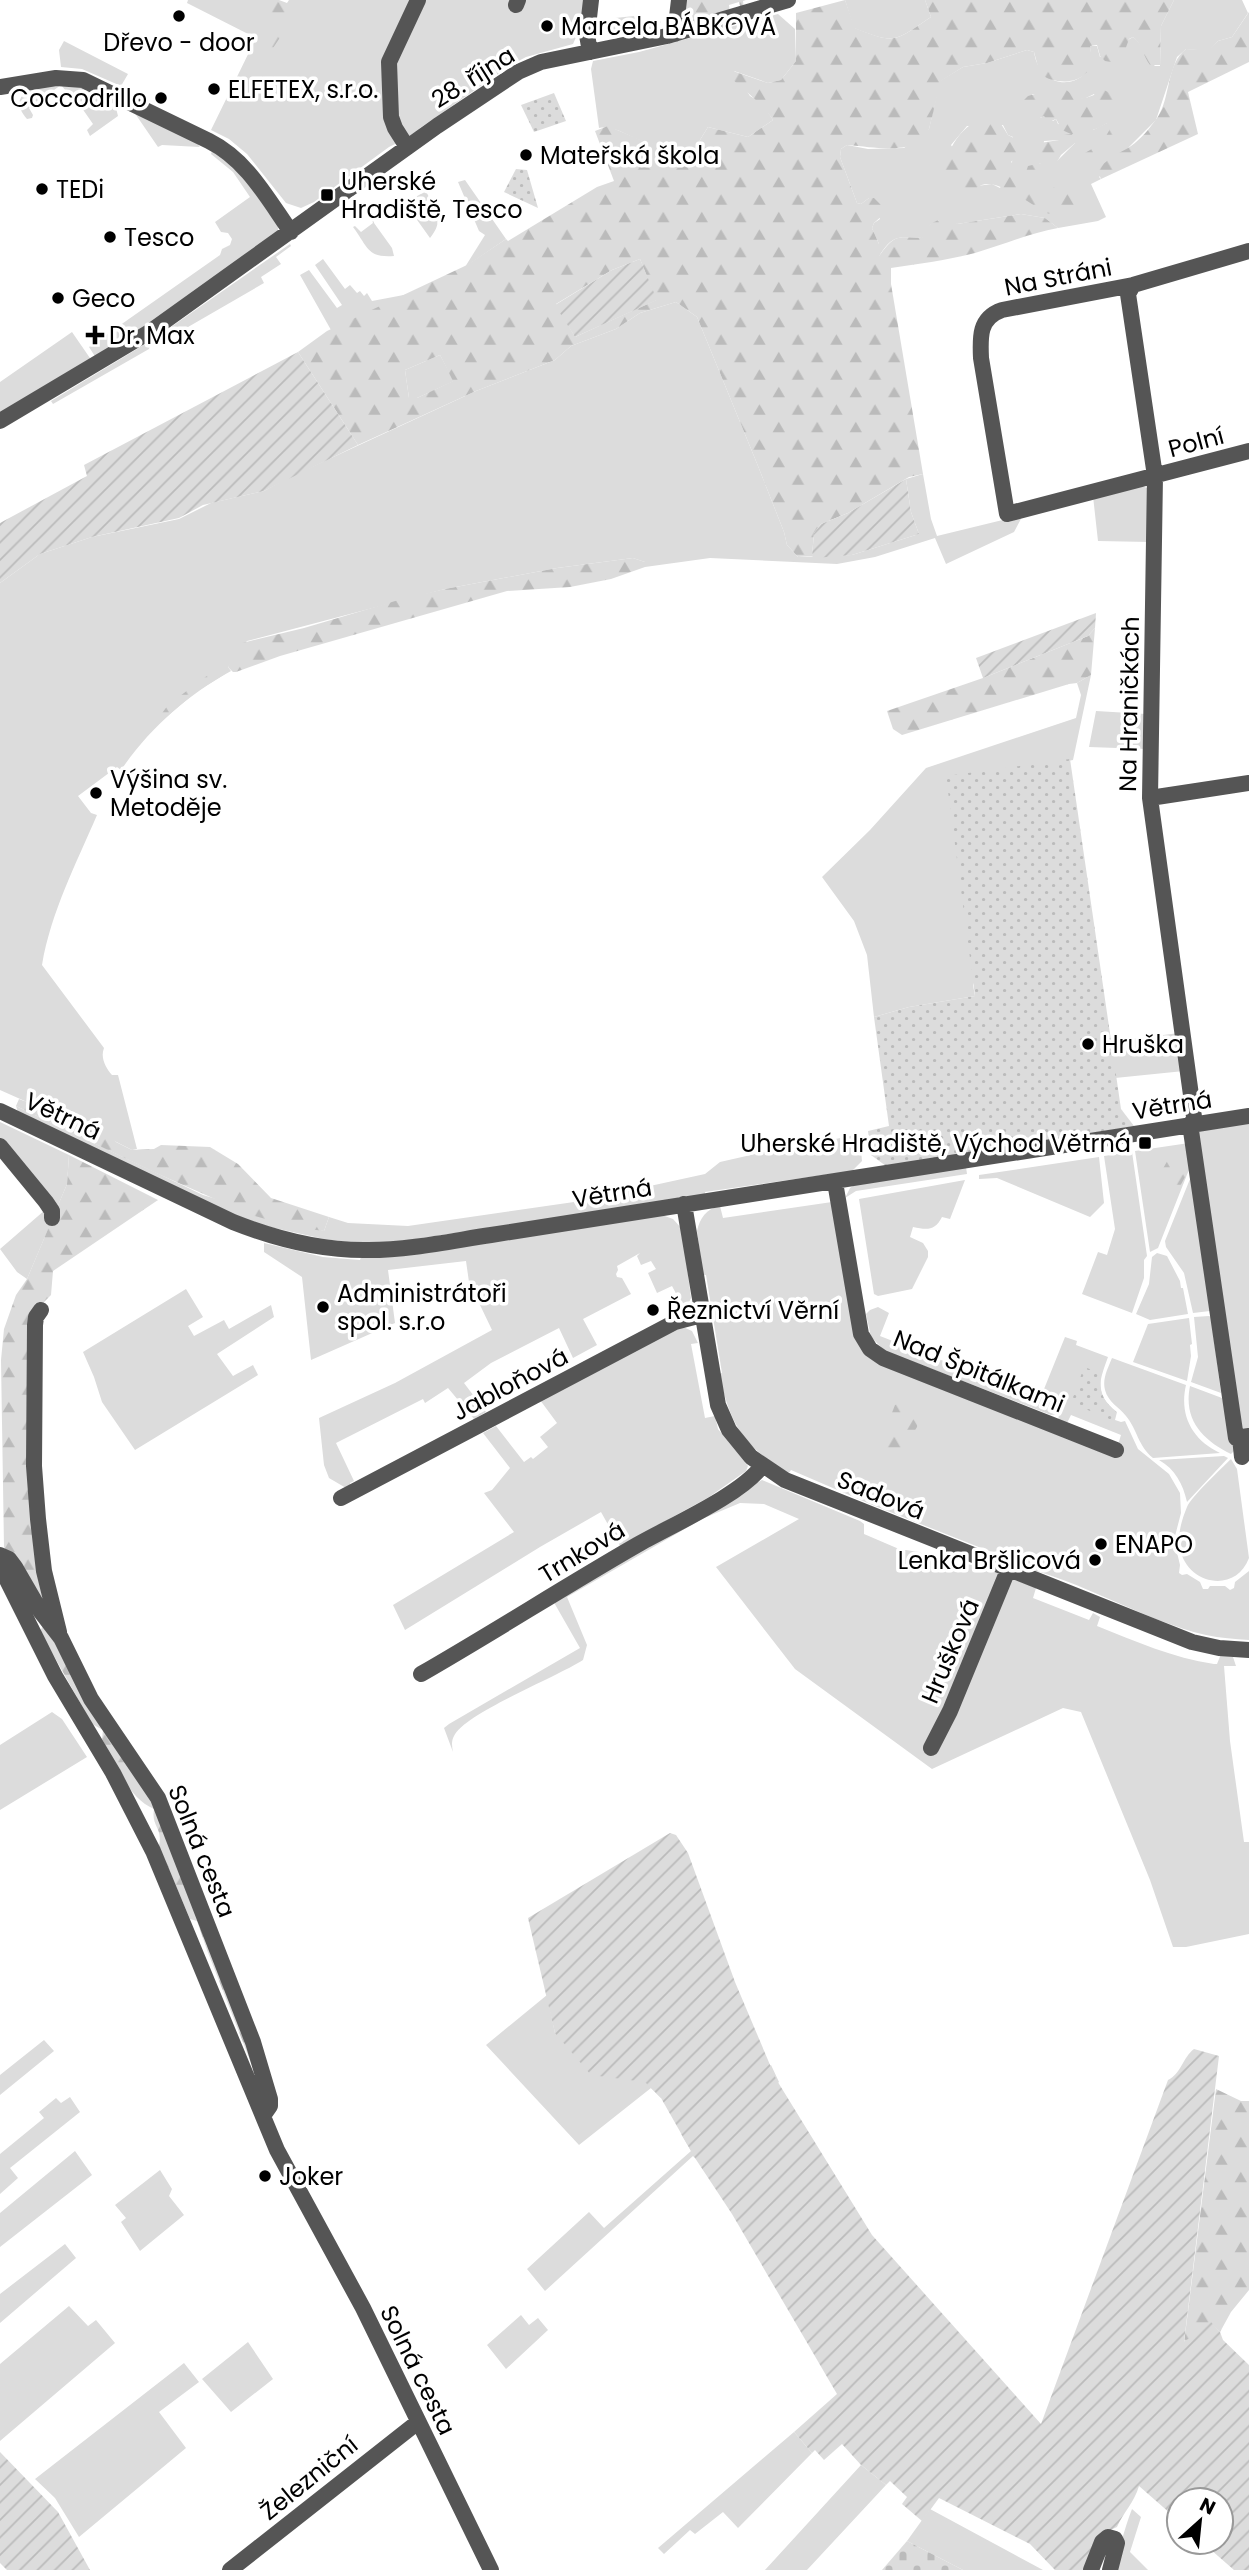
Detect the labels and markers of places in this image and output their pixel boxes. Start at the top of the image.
marker: Dřevo - door [171,8,187,24]
place label: Marcela BÁBKOVÁ [561,10,776,43]
marker: Marcela BÁBKOVÁ [539,18,555,34]
place label: Dřevo - door [103,26,255,59]
place label: ELFETEX, s.r.o. [228,73,378,106]
marker: ELFETEX, s.r.o. [206,81,222,97]
place label: Coccodrillo [10,82,147,115]
marker: Coccodrillo [153,90,169,106]
place label: Mateřská škola [540,139,719,172]
marker: Mateřská škola [518,147,534,163]
place label: Uherské Hradiště, Tesco [341,165,523,226]
place label: TEDi [56,173,104,206]
marker: TEDi [34,181,50,197]
marker: Uherské Hradiště, Tesco [319,187,335,203]
place label: Tesco [124,221,194,254]
marker: Tesco [102,229,118,245]
place label: Geco [72,282,135,315]
marker: Geco [50,290,66,306]
place label: Dr. Max [109,319,195,352]
marker: Dr. Max [87,327,103,343]
place label: Výšina sv. Metoděje [110,763,227,824]
marker: Výšina sv. Metoděje [88,785,104,801]
place label: Hruška [1102,1028,1184,1061]
marker: Hruška [1080,1036,1096,1052]
place label: Uherské Hradiště, Východ Větrná [740,1127,1131,1160]
marker: Uherské Hradiště, Východ Větrná [1137,1135,1153,1151]
place label: Administrátoři spol. s.r.o [337,1277,507,1338]
place label: Řeznictví Věrní [667,1294,839,1327]
marker: Administrátoři spol. s.r.o [315,1299,331,1315]
marker: Řeznictví Věrní [645,1302,661,1318]
place label: ENAPO [1115,1528,1193,1561]
marker: ENAPO [1093,1536,1109,1552]
place label: Lenka Bršlicová [898,1544,1081,1577]
marker: Lenka Bršlicová [1087,1552,1103,1568]
place label: Joker [279,2160,343,2193]
marker: Joker [257,2168,273,2184]

